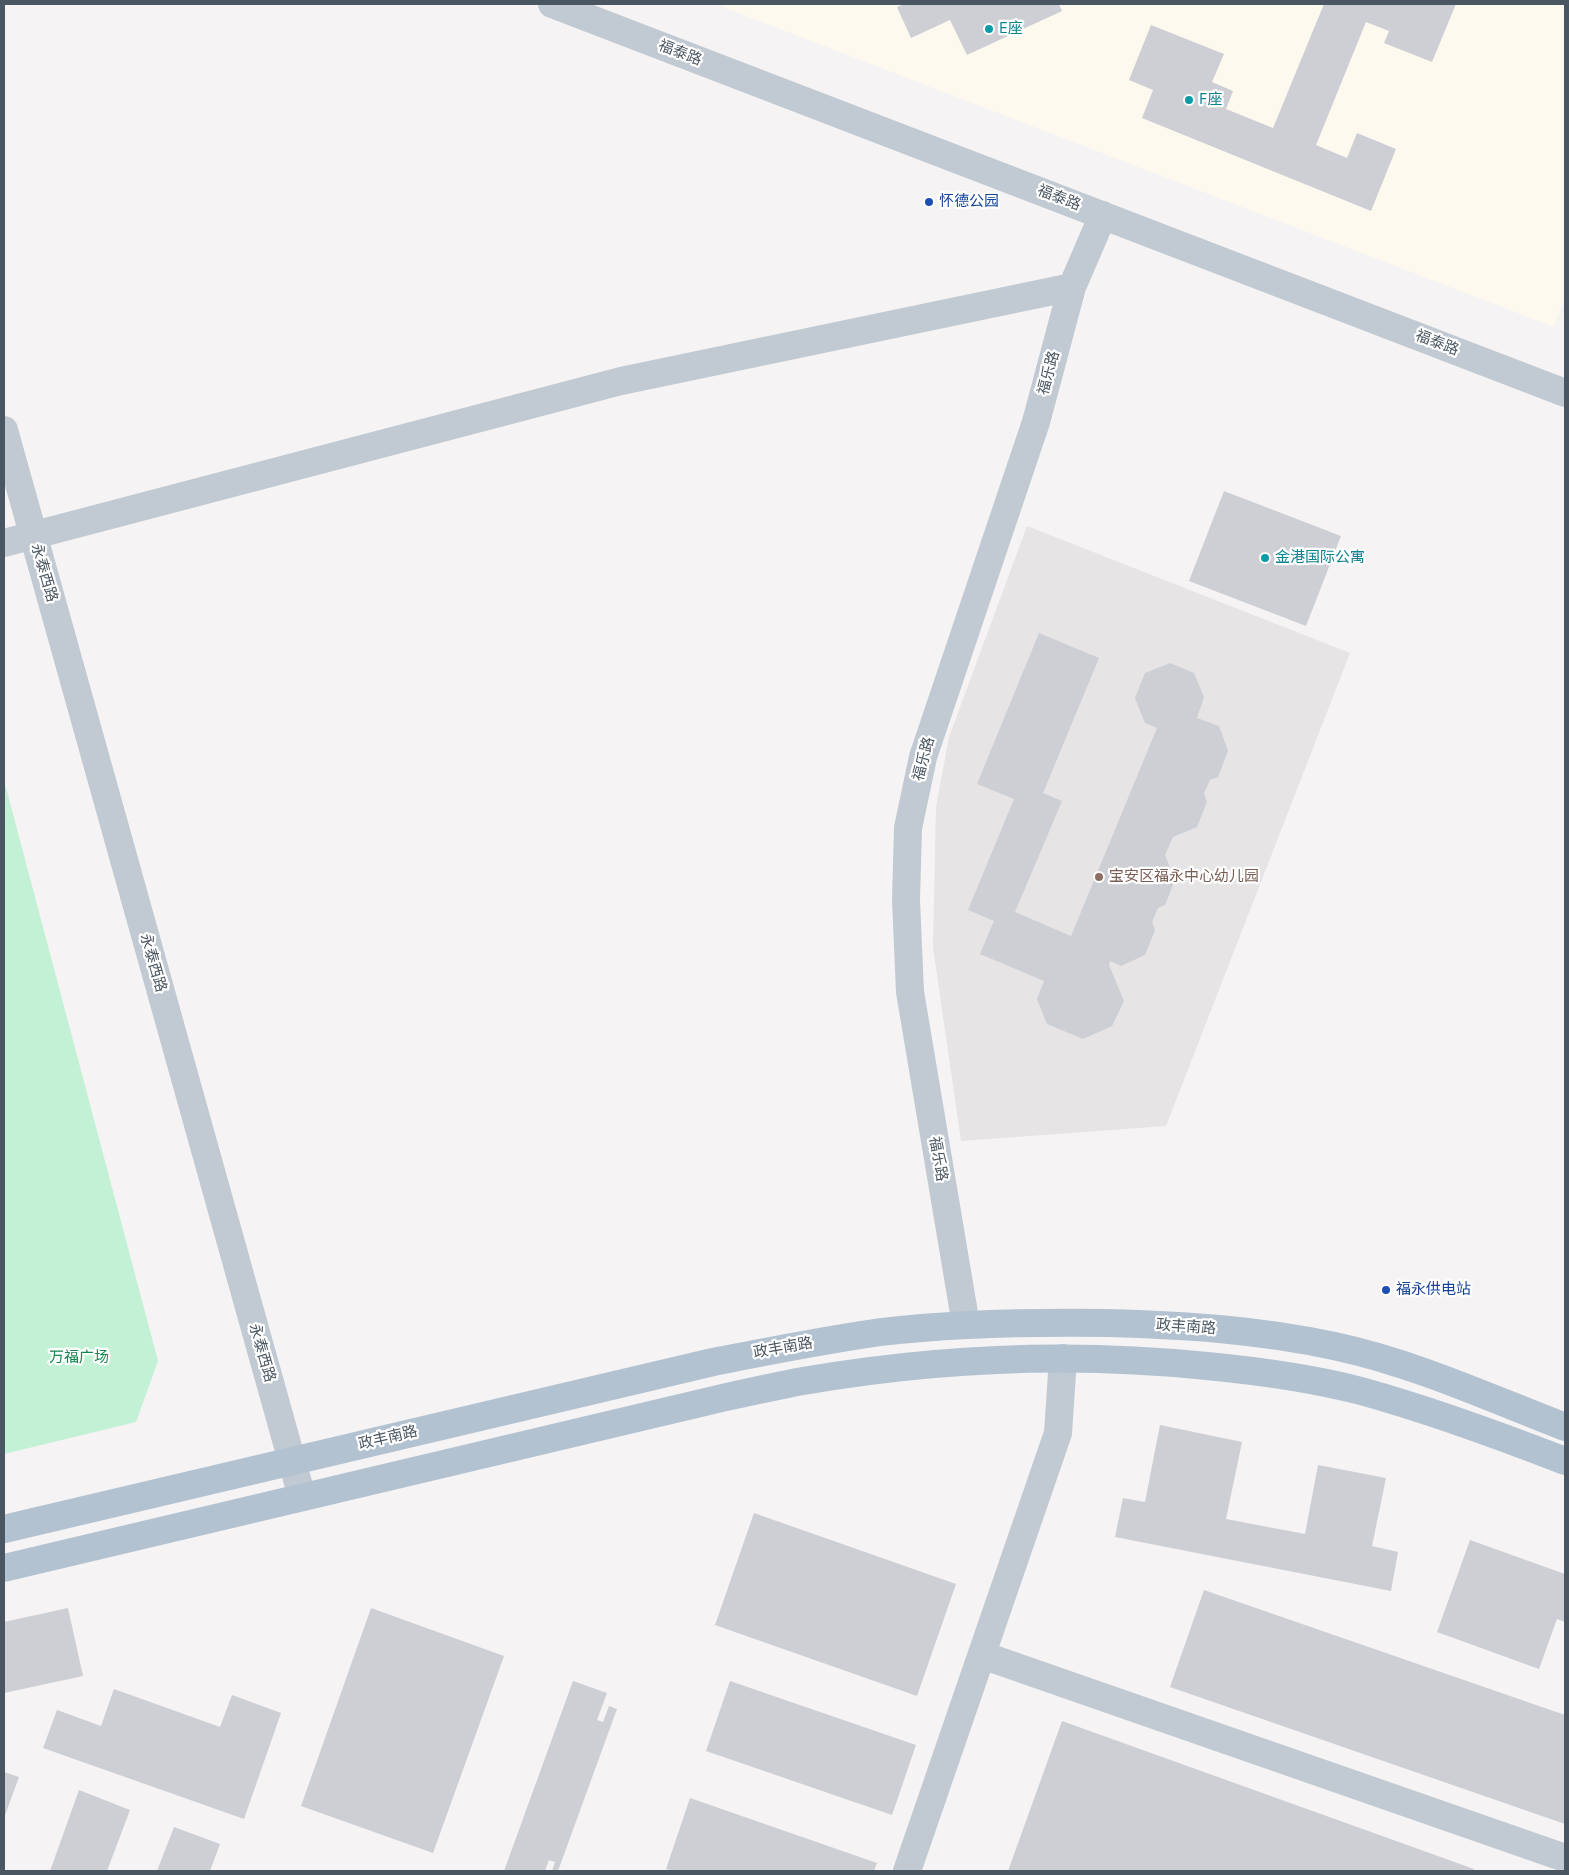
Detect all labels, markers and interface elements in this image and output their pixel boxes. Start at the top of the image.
place label: E座 [999,20,1023,38]
marker: E座 [983,23,995,35]
street label: 福泰路 [656,37,704,69]
place label: F座 [1199,91,1222,109]
marker: F座 [1183,94,1195,106]
street label: 福泰路 [1035,182,1083,214]
place label: 怀德公园 [939,193,999,211]
marker: 怀德公园 [923,196,935,208]
street label: 福泰路 [1413,327,1461,359]
street label: 福乐路 [1034,349,1064,397]
street label: 永泰西路 [27,542,61,604]
place label: 金港国际公寓 [1275,549,1365,567]
marker: 金港国际公寓 [1259,552,1271,564]
street label: 福乐路 [909,735,939,783]
place label: 宝安区福永中心幼儿园 [1109,868,1259,886]
marker: 宝安区福永中心幼儿园 [1093,871,1105,883]
street label: 永泰西路 [136,932,170,994]
street label: 福乐路 [925,1135,951,1183]
place label: 福永供电站 [1396,1281,1471,1299]
marker: 福永供电站 [1380,1284,1392,1296]
street label: 政丰南路 [1155,1316,1217,1338]
street label: 永泰西路 [245,1322,279,1384]
street label: 政丰南路 [752,1334,814,1362]
park label: 万福广场 [49,1349,109,1367]
street label: 政丰南路 [357,1422,419,1454]

